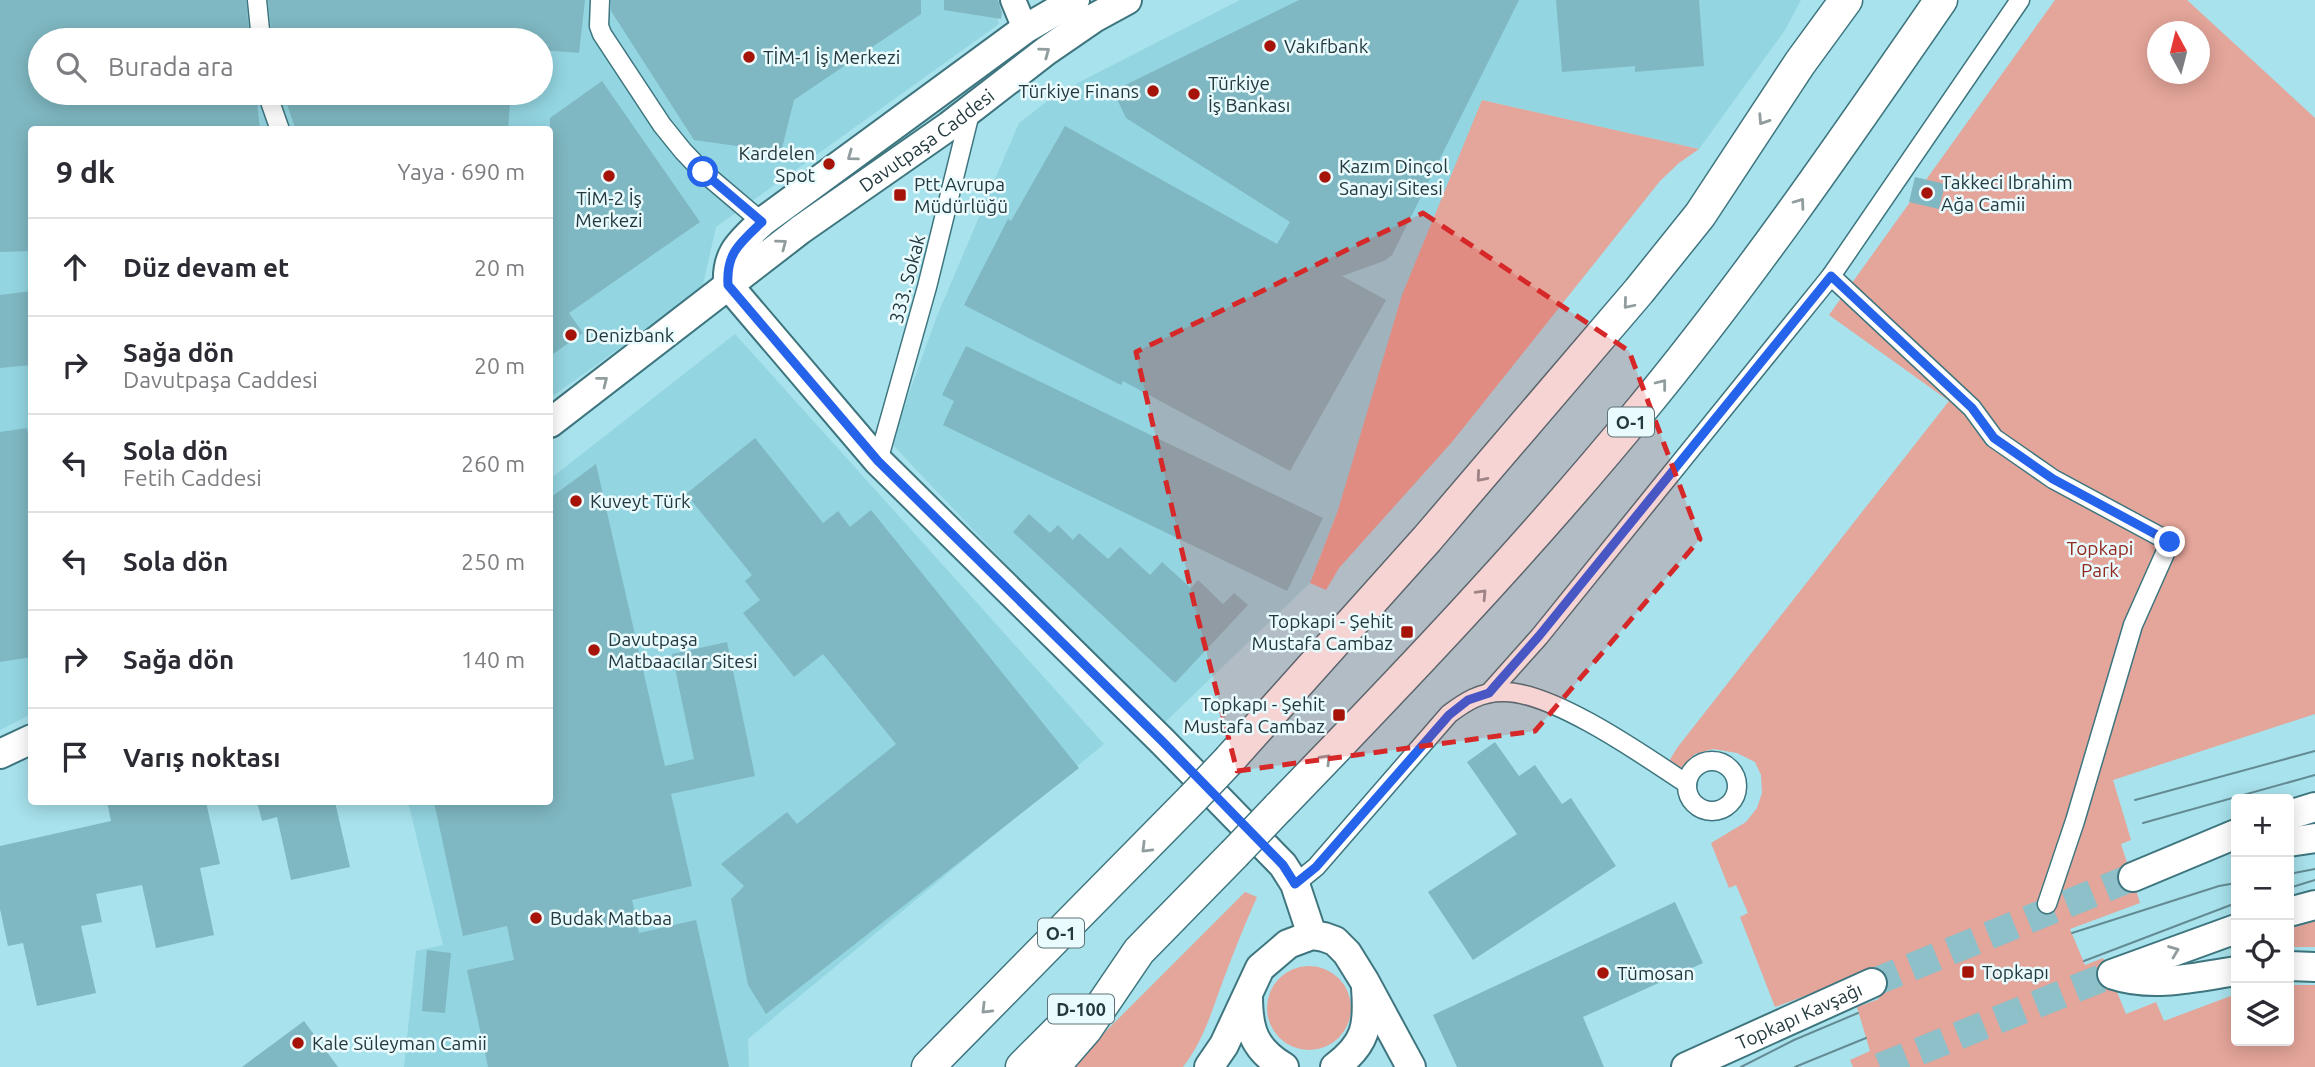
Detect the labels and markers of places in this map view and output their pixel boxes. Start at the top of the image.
place label: Vakıfbank [1284,35,1369,57]
marker: Vakıfbank [1262,38,1278,54]
place label: TİM-1 İş Merkezi [763,46,900,68]
marker: TİM-1 İş Merkezi [741,49,757,65]
place label: Türkiye İş Bankası [1208,72,1290,116]
place label: Türkiye Finans [1018,80,1139,102]
marker: Türkiye Finans [1145,83,1161,99]
marker: Türkiye İş Bankası [1186,86,1202,102]
place label: Kardelen Spot [739,142,816,186]
place label: Kazım Dinçol Sanayi Sitesi [1339,155,1448,199]
marker: Kardelen Spot [821,156,837,172]
marker: TİM-2 İş Merkezi [601,168,617,184]
marker: Kazım Dinçol Sanayi Sitesi [1317,169,1333,185]
place label: Takkeci Ibrahim Ağa Camii [1941,171,2073,215]
place label: Ptt Avrupa Müdürlüğü [914,173,1008,217]
marker: Takkeci Ibrahim Ağa Camii [1919,185,1935,201]
place label: TİM-2 İş Merkezi [575,187,643,231]
marker: Ptt Avrupa Müdürlüğü [892,187,908,203]
place label: Denizbank [585,324,675,346]
marker: Denizbank [563,327,579,343]
place label: Kuveyt Türk [590,490,691,512]
marker: Kuveyt Türk [568,493,584,509]
place label: Topkapi - Şehit Mustafa Cambaz [1251,610,1394,654]
marker: Topkapi - Şehit Mustafa Cambaz [1399,624,1415,640]
place label: Davutpaşa Matbaacılar Sitesi [608,628,758,672]
marker: Davutpaşa Matbaacılar Sitesi [586,642,602,658]
place label: Topkapı - Şehit Mustafa Cambaz [1183,693,1326,737]
marker: Topkapı - Şehit Mustafa Cambaz [1331,707,1347,723]
place label: Budak Matbaa [550,907,672,929]
marker: Budak Matbaa [528,910,544,926]
place label: Topkapı [1982,961,2049,983]
place label: Tümosan [1617,962,1694,984]
marker: Topkapı [1960,964,1976,980]
marker: Tümosan [1595,965,1611,981]
place label: Kale Süleyman Camii [312,1032,487,1054]
marker: Kale Süleyman Camii [290,1035,306,1051]

